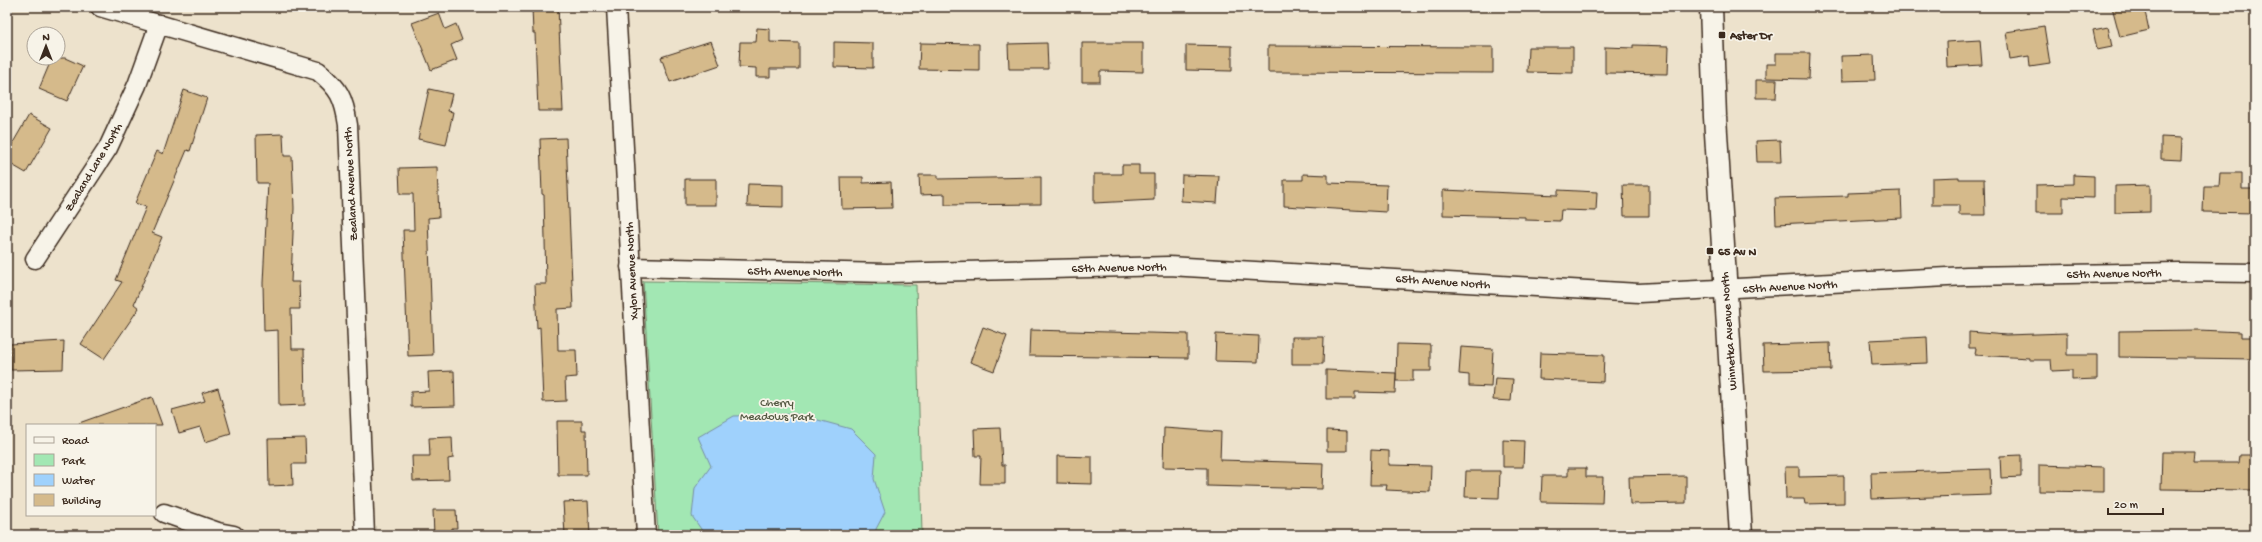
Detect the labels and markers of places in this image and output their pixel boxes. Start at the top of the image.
marker: Aster Dr [1717,30,1727,40]
place label: Aster Dr [1729,30,1774,44]
marker: 65 Av N [1705,246,1715,256]
place label: 65 Av N [1718,246,1756,260]

